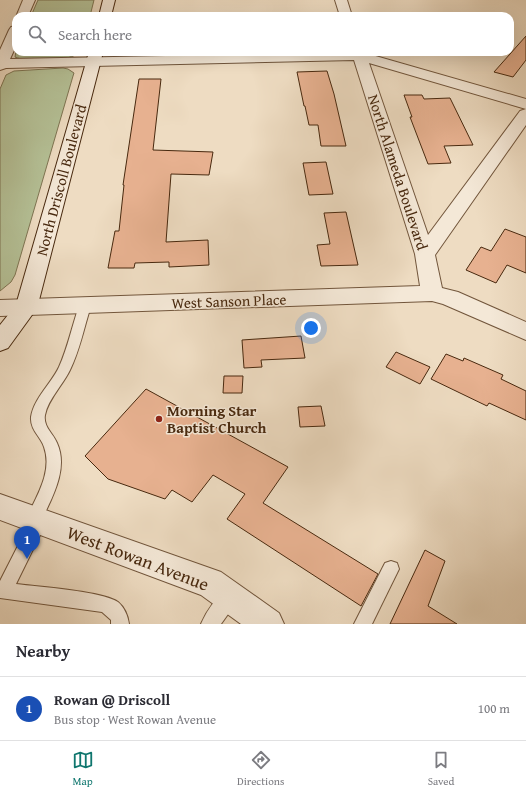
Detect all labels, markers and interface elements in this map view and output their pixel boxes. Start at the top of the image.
search box [12,12,514,56]
icon: search [26,23,48,45]
text: Search here [58,24,132,45]
street label: North Alameda Boulevard [363,91,433,253]
street label: North Driscoll Boulevard [31,102,91,258]
street label: West Sanson Place [171,288,287,314]
your location [301,318,321,338]
place label: Morning Star Baptist Church [167,400,267,438]
marker: Morning Star Baptist Church [154,414,164,424]
street label: West Rowan Avenue [63,518,213,598]
pin: 1 [14,526,40,559]
text: Nearby [16,638,70,663]
text: Rowan @ Driscoll [54,689,170,710]
text: 1 [26,699,32,718]
text: 100 m [478,699,510,718]
text: Bus stop · West Rowan Avenue [54,710,216,729]
tab: Map [72,749,94,789]
tab: Directions [237,749,284,789]
tab: Saved [428,749,454,789]

